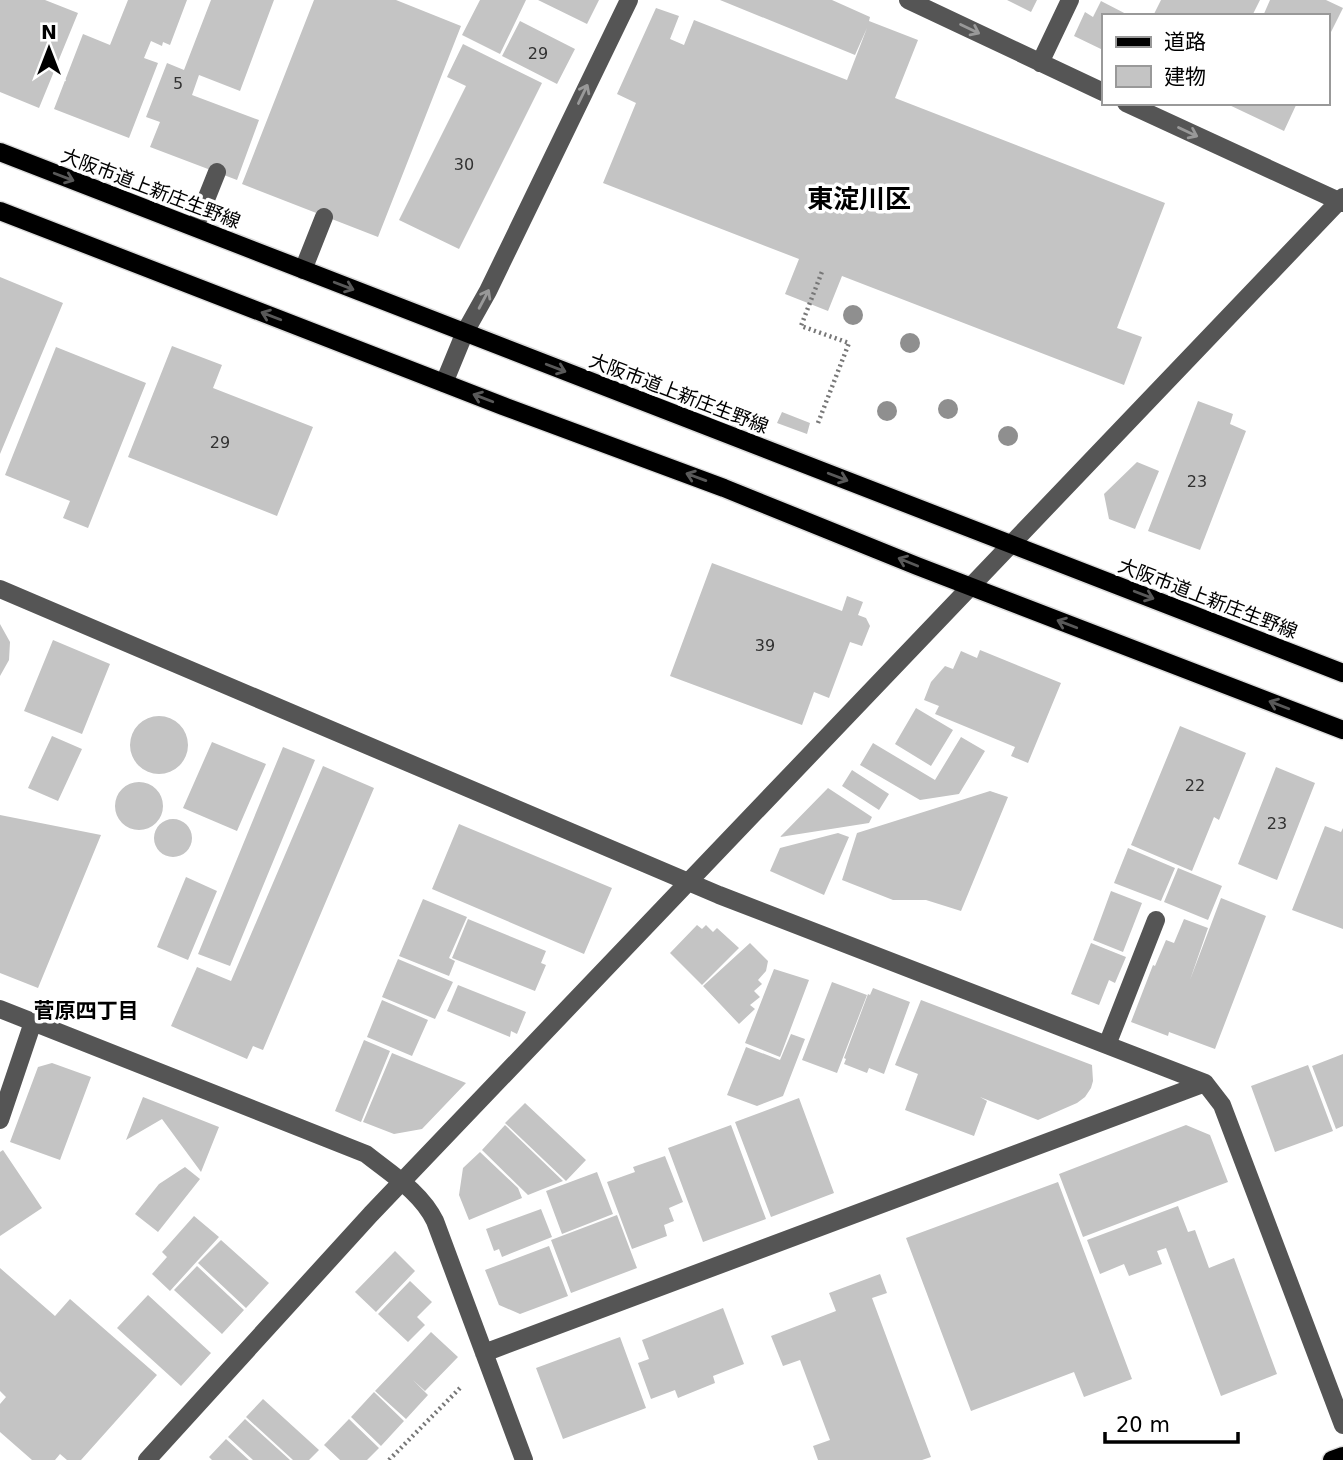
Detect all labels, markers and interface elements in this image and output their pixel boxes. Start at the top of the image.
north arrow [14,14,84,84]
legend [1102,14,1329,105]
text: N [41,21,57,43]
one-way arrow [959,23,980,37]
text: 道路 [1164,30,1206,54]
house number: 29 [528,44,548,63]
text: 建物 [1164,65,1206,89]
house number: 5 [173,74,183,93]
one-way arrow [577,84,591,105]
one-way arrow [1177,126,1198,139]
street label: 大阪市道上新庄生野線 [58,144,244,232]
house number: 30 [454,155,474,174]
one-way arrow [52,171,74,184]
district label: 東淀川区 [807,184,911,214]
one-way arrow [333,281,354,293]
one-way arrow [477,289,491,310]
one-way arrow [261,308,283,321]
street label: 大阪市道上新庄生野線 [586,349,772,437]
one-way arrow [545,362,567,375]
one-way arrow [473,390,495,403]
house number: 29 [210,433,230,452]
one-way arrow [686,470,708,483]
one-way arrow [827,471,848,484]
house number: 23 [1187,472,1207,491]
one-way arrow [897,554,919,567]
street label: 大阪市道上新庄生野線 [1115,554,1301,642]
one-way arrow [1133,590,1155,603]
one-way arrow [1057,616,1078,629]
house number: 39 [755,636,775,655]
one-way arrow [1269,698,1291,711]
house number: 22 [1185,776,1205,795]
house number: 23 [1267,814,1287,833]
district label: 菅原四丁目 [34,999,139,1023]
scale bar [1105,1400,1238,1444]
text: 20 m [1116,1413,1170,1437]

